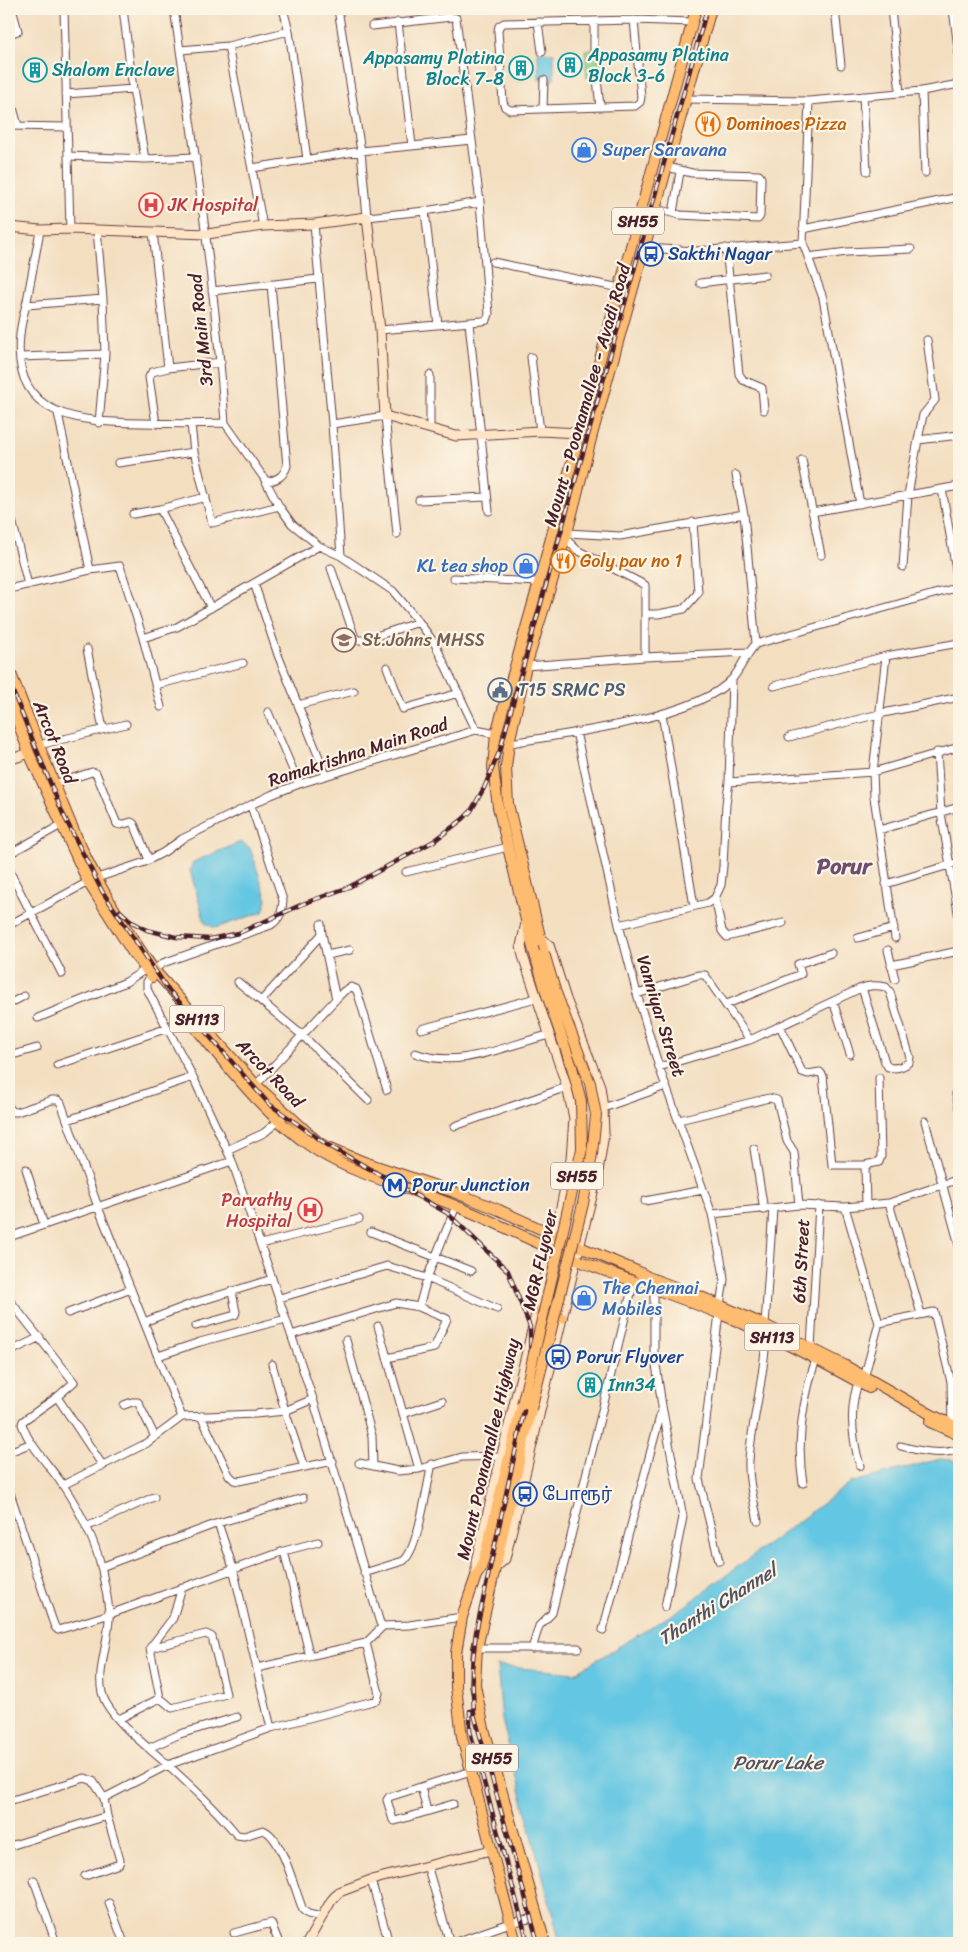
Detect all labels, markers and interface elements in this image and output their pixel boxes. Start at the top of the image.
place label: Appasamy Platina Block 3-6 [587,39,730,92]
place label: Appasamy Platina Block 7-8 [362,42,505,95]
building icon: Appasamy Platina Block 3-6 [557,52,583,78]
place label: Shalom Enclave [52,54,175,86]
building icon: Appasamy Platina Block 7-8 [508,55,534,81]
building icon: Shalom Enclave [22,57,48,83]
place label: Dominoes Pizza [726,108,847,140]
restaurant icon: Dominoes Pizza [695,111,721,137]
place label: Super Saravana [602,134,727,166]
shop icon: Super Saravana [571,137,597,163]
place label: JK Hospital [167,189,259,221]
hospital icon: JK Hospital [138,192,164,218]
road number: SH55 [612,208,664,235]
place label: Sakthi Nagar [668,238,773,270]
bus stop icon: Sakthi Nagar [638,241,664,267]
street label: Mount - Poonamallee - Avadi Road [534,258,640,530]
street label: 3rd Main Road [179,271,223,388]
place label: Goly pav no 1 [580,545,682,577]
restaurant icon: Goly pav no 1 [550,548,576,574]
place label: KL tea shop [417,550,508,582]
shop icon: KL tea shop [513,553,539,579]
place label: St.Johns MHSS [362,624,485,656]
school or university icon: St.Johns MHSS [331,627,357,653]
place label: T15 SRMC PS [518,674,626,706]
public building icon: T15 SRMC PS [487,677,513,703]
street label: Arcot Road [23,694,87,790]
street label: Ramakrishna Main Road [264,707,454,796]
district label: Porur [817,847,873,886]
street label: Vanniyar Street [627,951,695,1081]
road number: SH113 [170,1006,224,1032]
street label: Arcot Road [227,1030,313,1117]
road number: SH55 [551,1162,603,1190]
place label: Porur Junction [412,1169,530,1201]
metro station icon: Porur Junction [382,1172,408,1198]
place label: Parvathy Hospital [221,1184,293,1237]
hospital icon: Parvathy Hospital [297,1197,323,1223]
street label: MGR FLyover [513,1205,568,1314]
street label: 6th Street [783,1218,819,1304]
place label: The Chennai Mobiles [602,1272,700,1325]
shop icon: The Chennai Mobiles [571,1285,597,1311]
road number: SH113 [744,1324,800,1350]
street label: Mount Poonamallee Highway [447,1334,529,1563]
place label: Porur Flyover [576,1341,685,1373]
bus stop icon: Porur Flyover [545,1344,571,1370]
place label: Inn34 [607,1369,656,1401]
building icon: Inn34 [577,1372,603,1398]
place label: போரூர் [542,1478,613,1510]
bus stop icon: போரூர் [512,1481,538,1507]
water label: Thanthi Channel [651,1552,787,1654]
road number: SH55 [466,1745,518,1772]
water label: Porur Lake [733,1746,825,1779]

